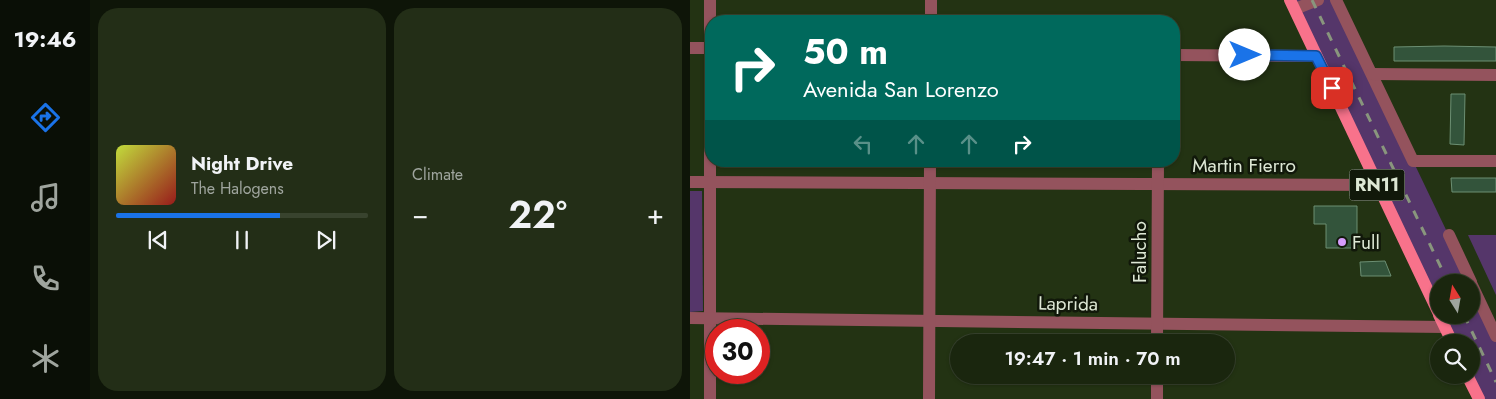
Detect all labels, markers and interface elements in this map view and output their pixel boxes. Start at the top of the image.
text: 19:46 [13,23,77,55]
text: 50 m [803,27,888,77]
position arrow [1218,28,1270,80]
icon: right [720,35,785,100]
pin [1311,67,1353,109]
text: Avenida San Lorenzo [803,73,999,105]
icon: arrive [1318,74,1346,102]
icon: directions [28,100,63,135]
icon: left [849,130,877,158]
icon: ahead [902,130,930,158]
icon: ahead [955,130,983,158]
icon: right [1008,130,1036,158]
text: Night Drive [191,150,293,177]
street label: Martin Fierro [1192,152,1296,179]
text: Climate [412,163,463,186]
road number: RN11 [1350,170,1404,200]
text: The Halogens [191,177,284,200]
icon: music [28,180,63,215]
text: 22° [508,187,567,242]
text: − [412,194,429,235]
text: + [647,194,664,235]
street label: Falucho [1126,221,1153,283]
icon: previous [144,226,172,254]
icon: pause [228,226,256,254]
icon: next [312,226,340,254]
place label: Full [1352,229,1380,256]
marker: Full [1336,236,1348,248]
icon: phone [28,261,63,296]
north arrow [1430,274,1480,324]
map controls [1430,274,1480,384]
street label: Laprida [1038,289,1098,318]
speed limit sign: 30 [705,319,770,384]
button: search [1430,334,1480,384]
icon: climate [28,341,63,376]
text: 19:47 · 1 min · 70 m [1004,345,1181,372]

